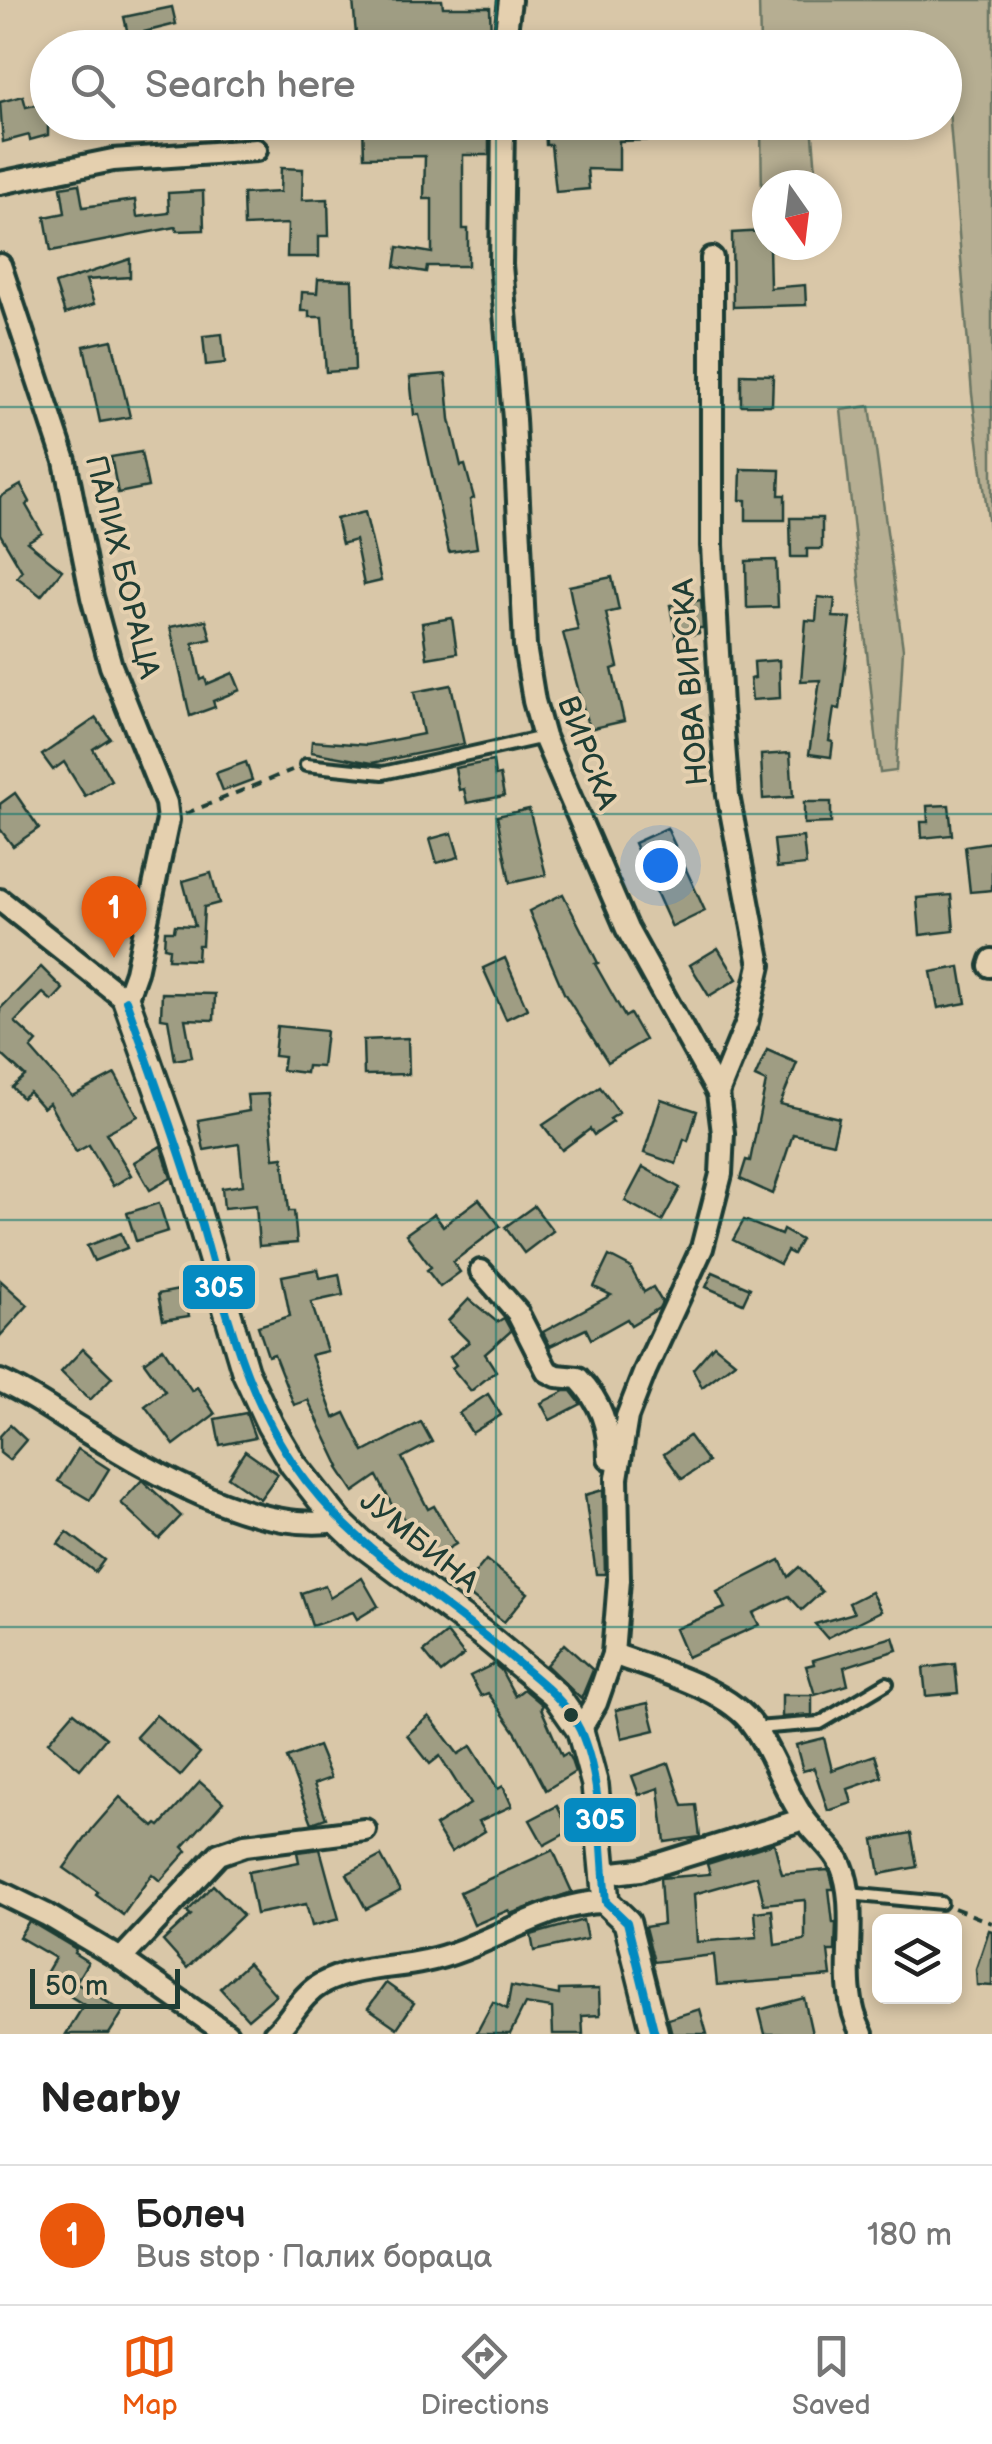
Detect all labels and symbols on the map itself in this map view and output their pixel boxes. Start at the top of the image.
north arrow [752,170,842,260]
street label: ПАЛИХ БОРАЦА [77,452,167,683]
street label: НОВА ВИРСКА [666,577,716,787]
street label: ВИРСКА [549,691,625,815]
your location [635,840,686,891]
pin: 1 [82,876,146,958]
line badge: 305 [181,1263,257,1311]
text: 305 [194,1272,244,1305]
street label: ЈУМБИНА [352,1483,486,1601]
unlabelled marker [561,1705,581,1725]
line badge: 305 [562,1796,638,1844]
text: 305 [575,1804,625,1837]
scale bar [30,1964,180,2008]

